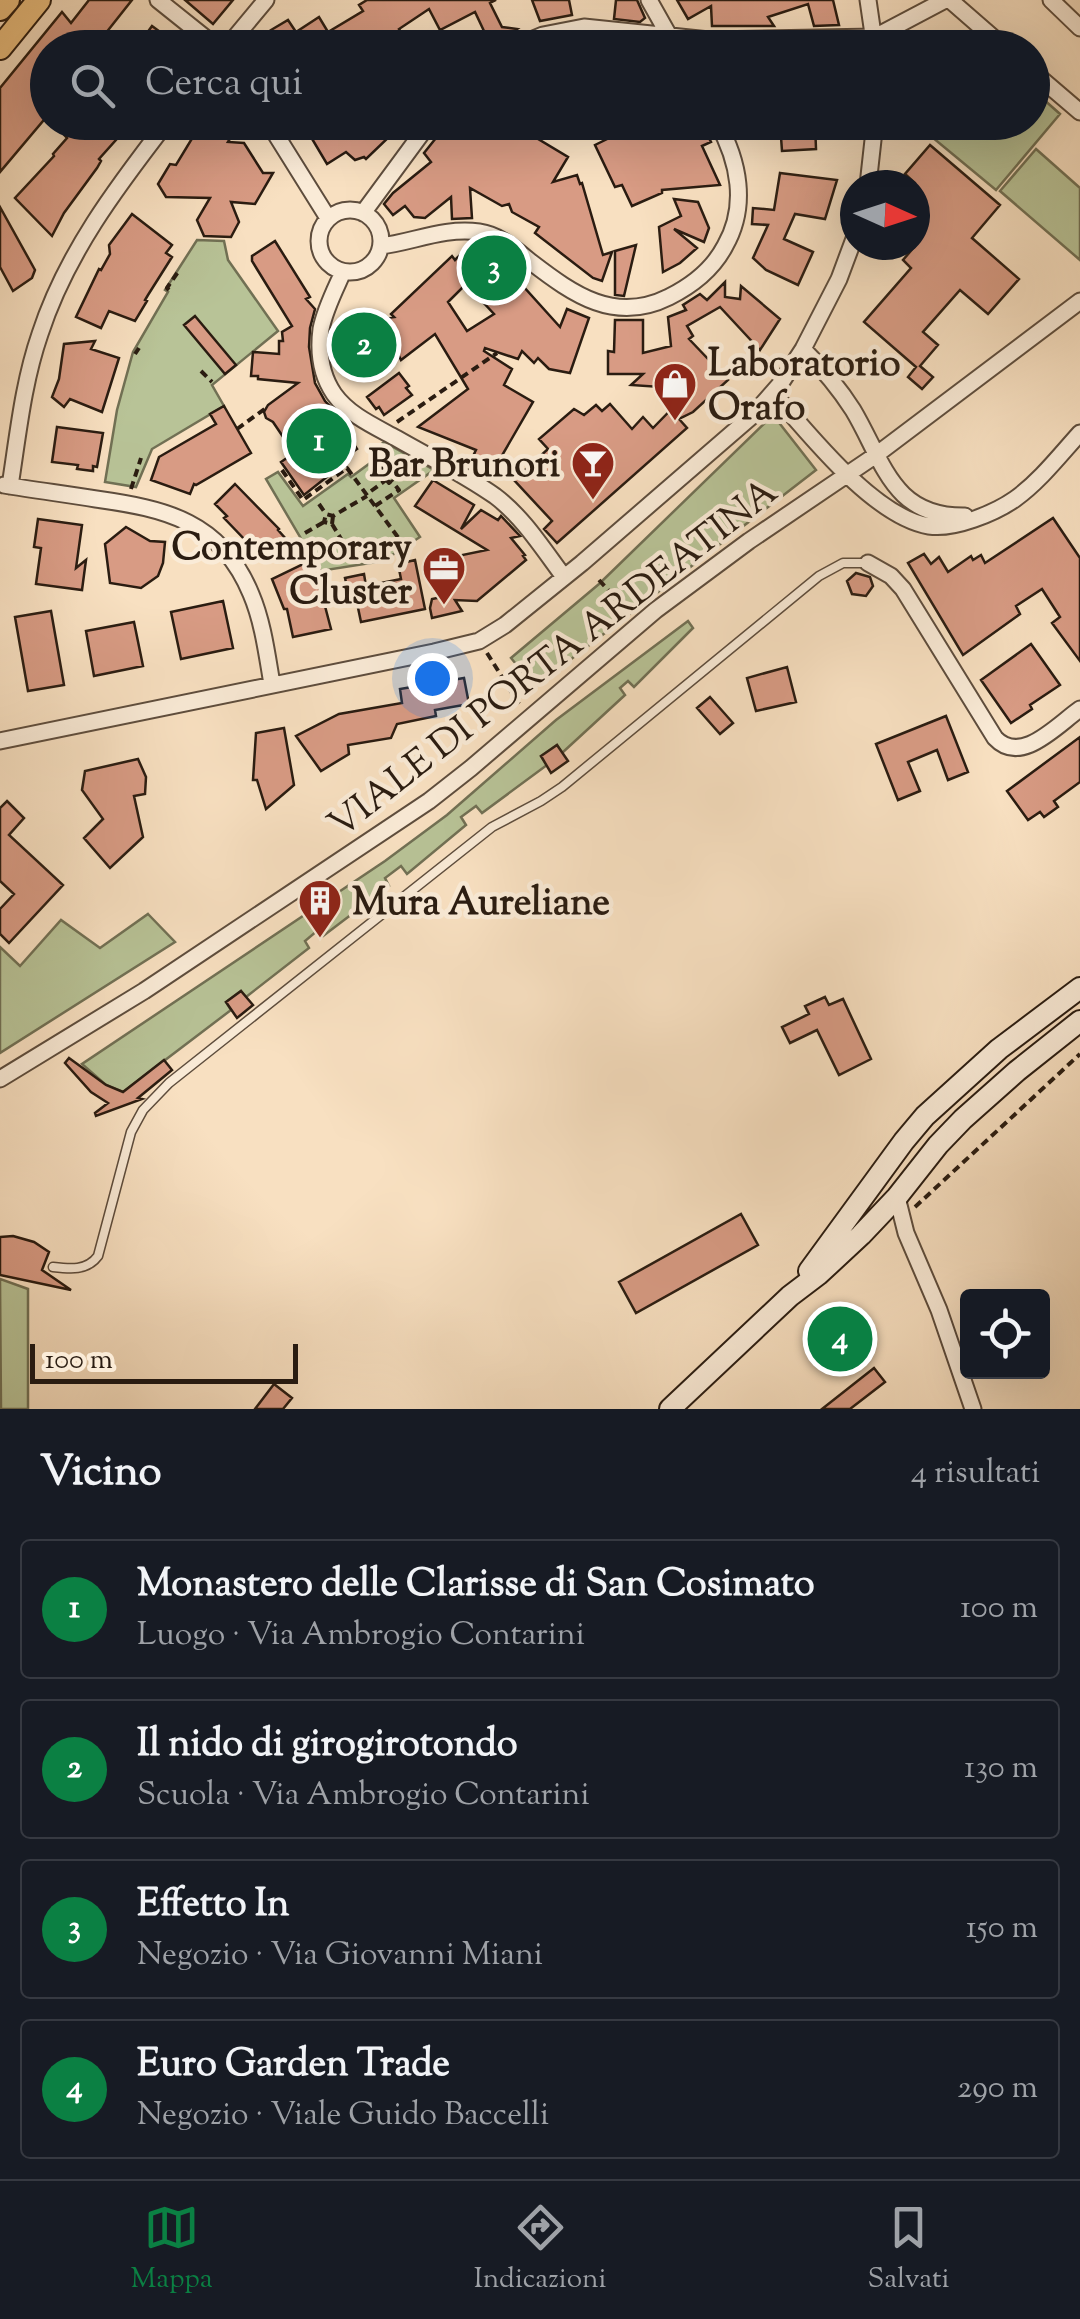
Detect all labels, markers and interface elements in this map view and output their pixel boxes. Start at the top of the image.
search box [30,30,1050,140]
icon: search [65,58,120,113]
text: Cerca qui [145,58,303,112]
north arrow [840,170,930,260]
pin: 3 [462,230,526,306]
pin: 2 [332,308,396,382]
place label: Laboratorio Orafo [708,339,900,437]
shop icon: Laboratorio Orafo [652,361,698,422]
pin: 1 [286,404,352,478]
place label: Bar Brunori [369,440,560,494]
bar icon: Bar Brunori [570,440,616,501]
street label: VIALE DI PORTA ARDEATINA [318,467,791,853]
place label: Contemporary Cluster [172,523,413,621]
office icon: Contemporary Cluster [421,545,467,606]
your location [407,653,458,704]
building icon: Mura Aureliane [297,878,343,939]
place label: Mura Aureliane [352,878,610,932]
map controls [960,1289,1050,1379]
button: locate [960,1289,1050,1379]
pin: 4 [808,1302,872,1376]
scale bar [30,1339,298,1384]
text: 100 m [45,1341,113,1381]
text: Vicino [40,1444,161,1504]
text: 4 risultati [911,1451,1040,1497]
text: Monastero delle Clarisse di San Cosimato [137,1559,815,1613]
text: 1 [69,1586,80,1632]
text: 100 m [960,1586,1038,1632]
text: Luogo · Via Ambrogio Contarini [137,1613,585,1659]
text: Il nido di girogirotondo [137,1719,517,1773]
text: 2 [67,1746,82,1792]
text: 130 m [964,1746,1038,1792]
text: Scuola · Via Ambrogio Contarini [137,1773,590,1819]
text: Effetto In [137,1879,290,1933]
text: 3 [68,1906,81,1952]
text: 150 m [966,1906,1038,1952]
text: Negozio · Via Giovanni Miani [137,1933,543,1979]
text: Euro Garden Trade [137,2039,450,2093]
text: 4 [66,2066,83,2112]
text: 290 m [957,2066,1038,2112]
text: Negozio · Viale Guido Baccelli [137,2093,549,2139]
tab: Mappa [131,2200,213,2300]
tab: Indicazioni [474,2200,607,2300]
tab: Salvati [868,2200,949,2300]

